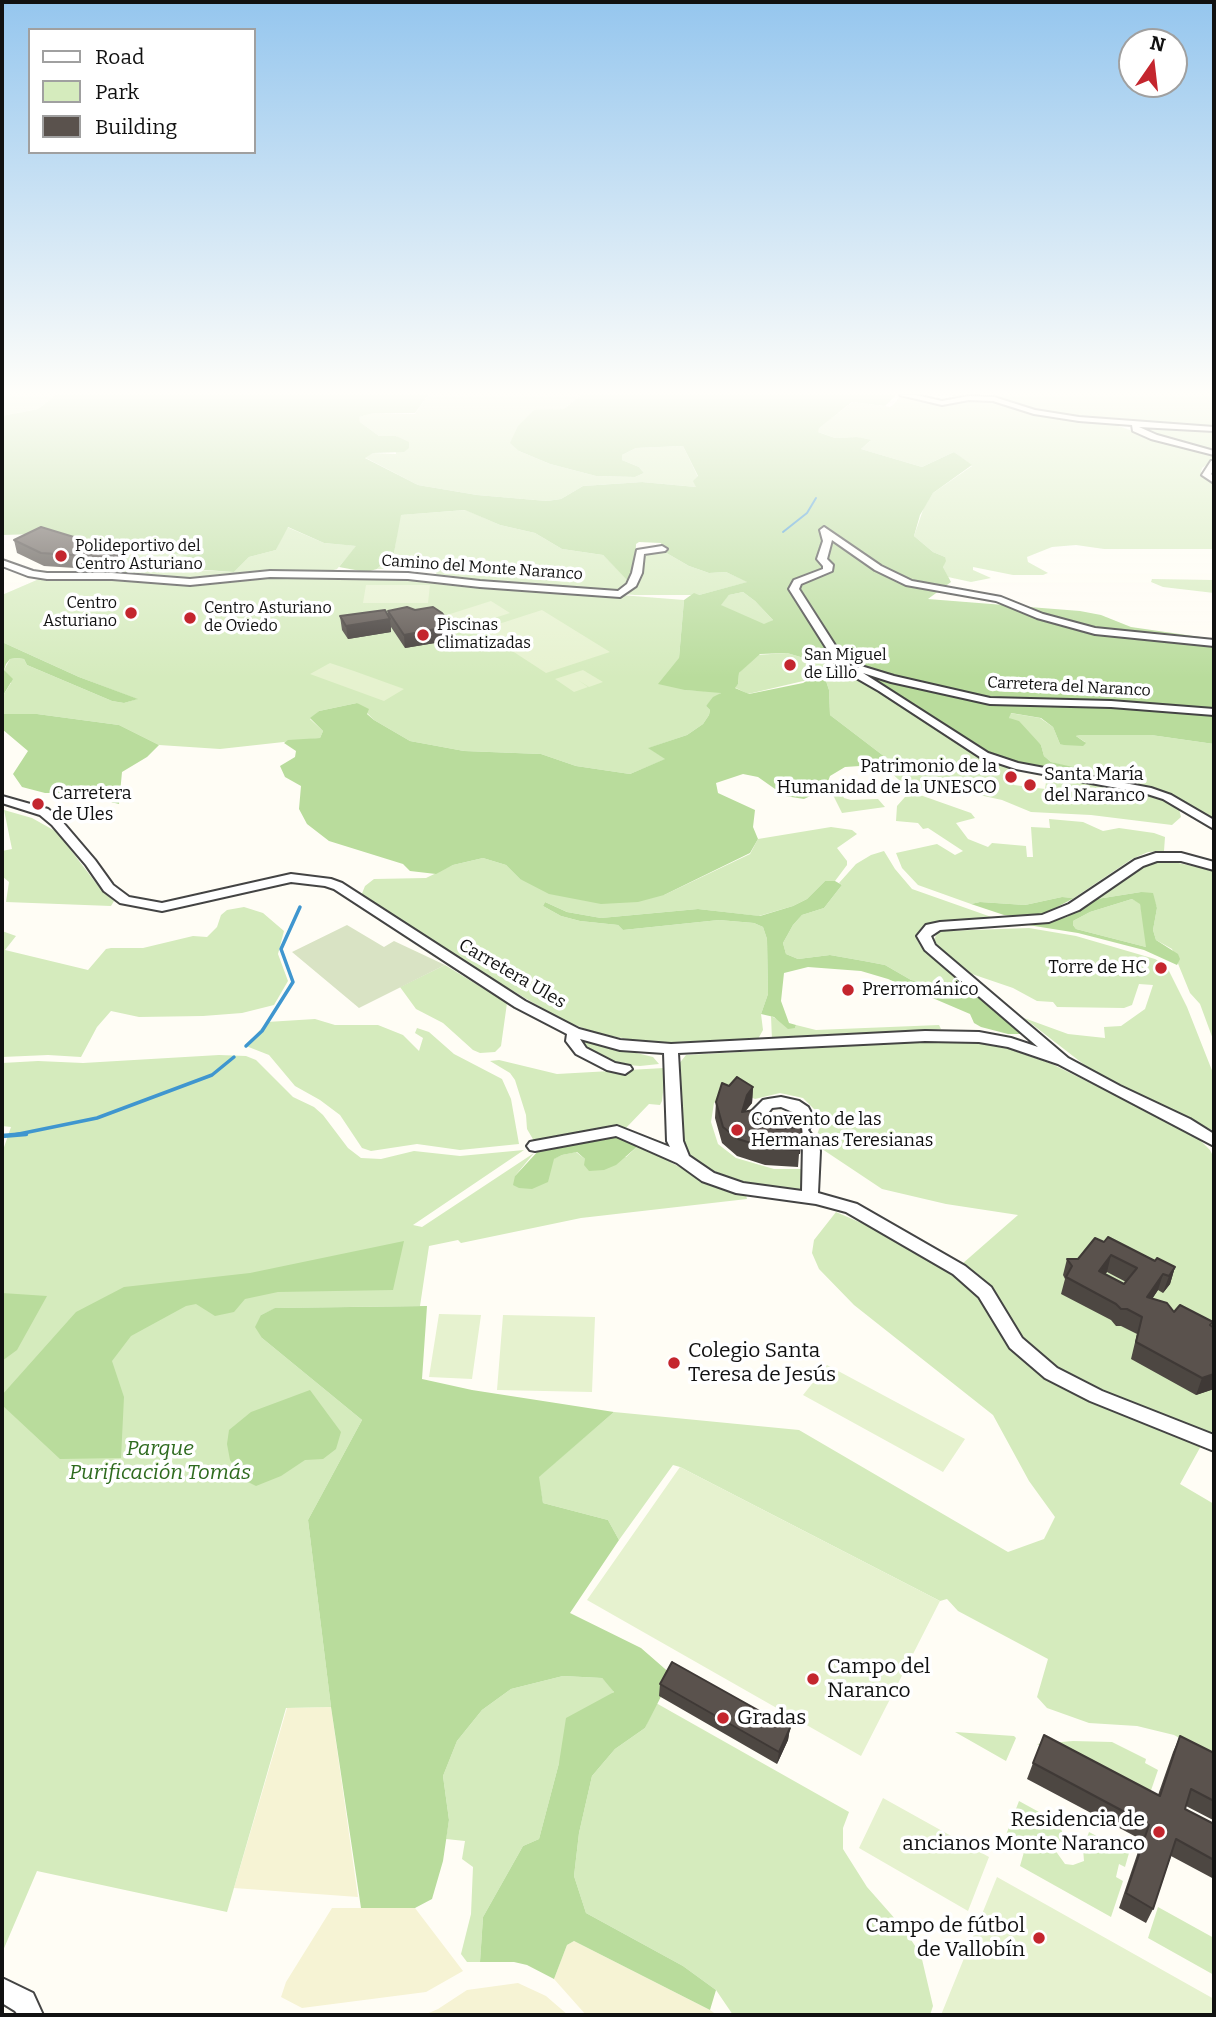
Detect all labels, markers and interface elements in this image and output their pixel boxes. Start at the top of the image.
legend [28,28,256,154]
north arrow [1118,28,1188,98]
text: N [1148,31,1168,57]
text: Road [95,44,144,70]
text: Park [95,79,139,105]
text: Building [95,114,177,140]
place label: Polideportivo del Centro Asturiano [75,537,203,575]
marker: Polideportivo del Centro Asturiano [53,548,69,564]
street label: Camino del Monte Naranco [381,551,583,585]
place label: Centro Asturiano [43,594,117,632]
place label: Centro Asturiano de Oviedo [204,599,332,637]
marker: Centro Asturiano [123,605,139,621]
marker: Centro Asturiano de Oviedo [182,610,198,626]
place label: Piscinas climatizadas [437,616,531,654]
marker: Piscinas climatizadas [415,627,431,643]
place label: San Miguel de Lillo [804,646,887,684]
marker: San Miguel de Lillo [782,657,798,673]
street label: Carretera del Naranco [987,673,1151,701]
place label: Patrimonio de la Humanidad de la UNESCO [777,756,997,798]
place label: Santa María del Naranco [1044,764,1145,806]
marker: Patrimonio de la Humanidad de la UNESCO [1003,769,1019,785]
marker: Santa María del Naranco [1022,777,1038,793]
place label: Carretera de Ules [52,783,132,826]
marker: Carretera de Ules [30,796,46,812]
street label: Carretera Ules [455,935,569,1013]
place label: Torre de HC [1048,957,1147,979]
marker: Torre de HC [1153,960,1169,976]
place label: Prerrománico [862,979,979,1001]
marker: Prerrománico [840,982,856,998]
place label: Convento de las Hermanas Teresianas [751,1109,933,1152]
marker: Convento de las Hermanas Teresianas [729,1122,745,1138]
place label: Colegio Santa Teresa de Jesús [688,1338,836,1388]
marker: Colegio Santa Teresa de Jesús [666,1355,682,1371]
park label: Parque Purificación Tomás [69,1436,251,1486]
place label: Campo del Naranco [827,1654,930,1704]
marker: Campo del Naranco [805,1671,821,1687]
place label: Gradas [737,1705,806,1731]
marker: Gradas [715,1710,731,1726]
place label: Residencia de ancianos Monte Naranco [902,1807,1145,1857]
marker: Residencia de ancianos Monte Naranco [1151,1824,1167,1840]
place label: Campo de fútbol de Vallobín [865,1913,1025,1963]
marker: Campo de fútbol de Vallobín [1031,1930,1047,1946]

